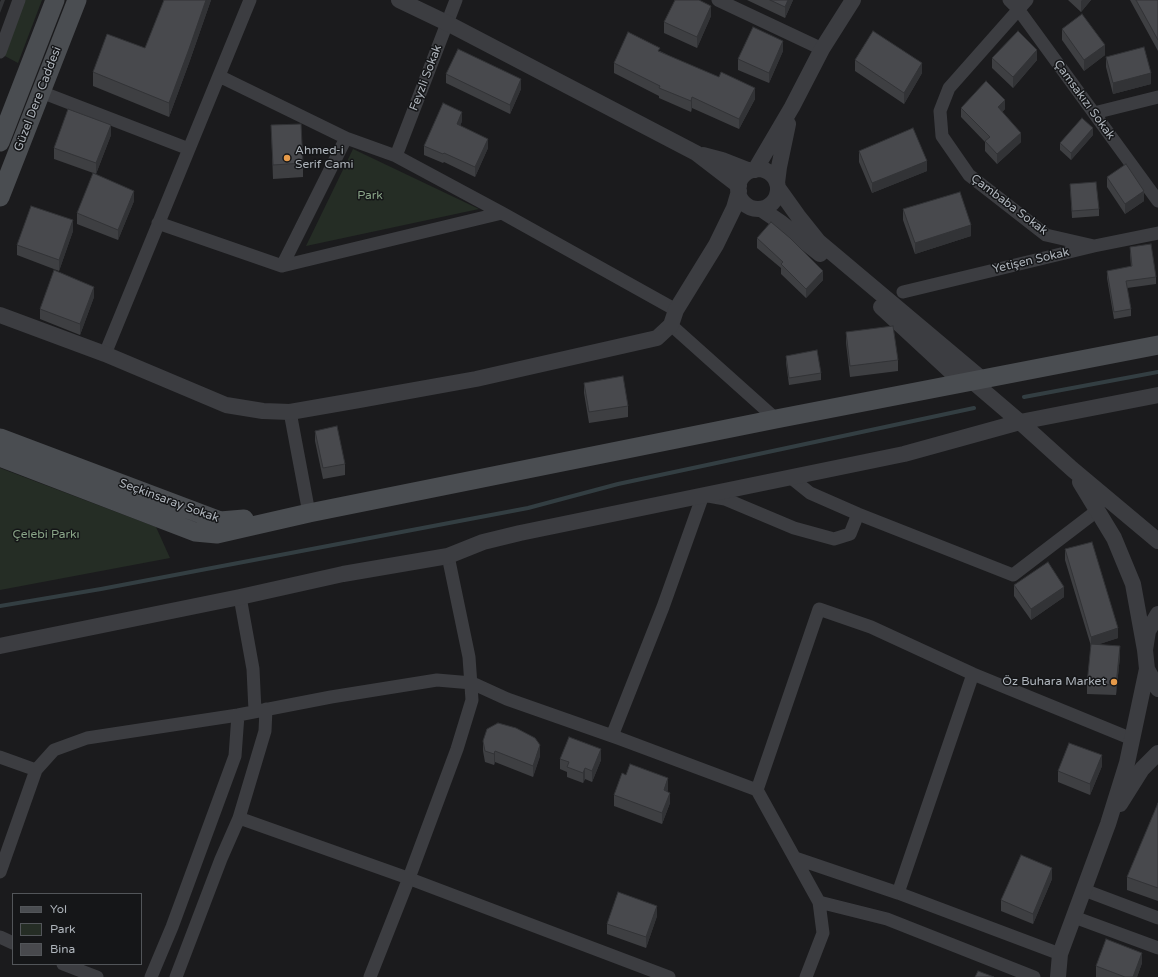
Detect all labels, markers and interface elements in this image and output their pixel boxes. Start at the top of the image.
street label: Feyzli Sokak [407,43,445,113]
street label: Güzel Dere Caddesi [11,45,65,153]
street label: Çamsakızı Sokak [1050,57,1118,143]
place label: Ahmed-i Serif Cami [295,144,354,172]
marker: Ahmed-i Serif Cami [282,153,292,163]
street label: Çambaba Sokak [968,171,1050,239]
park label: Park [357,189,383,203]
street label: Yetişen Sokak [991,245,1071,277]
street label: Seçkinsaray Sokak [117,476,221,526]
park label: Çelebi Parkı [12,528,80,542]
place label: Öz Buhara Market [1002,675,1106,689]
marker: Öz Buhara Market [1109,677,1119,687]
legend [12,893,142,965]
text: Yol [50,902,67,916]
text: Park [50,922,76,936]
text: Bina [50,942,75,956]

